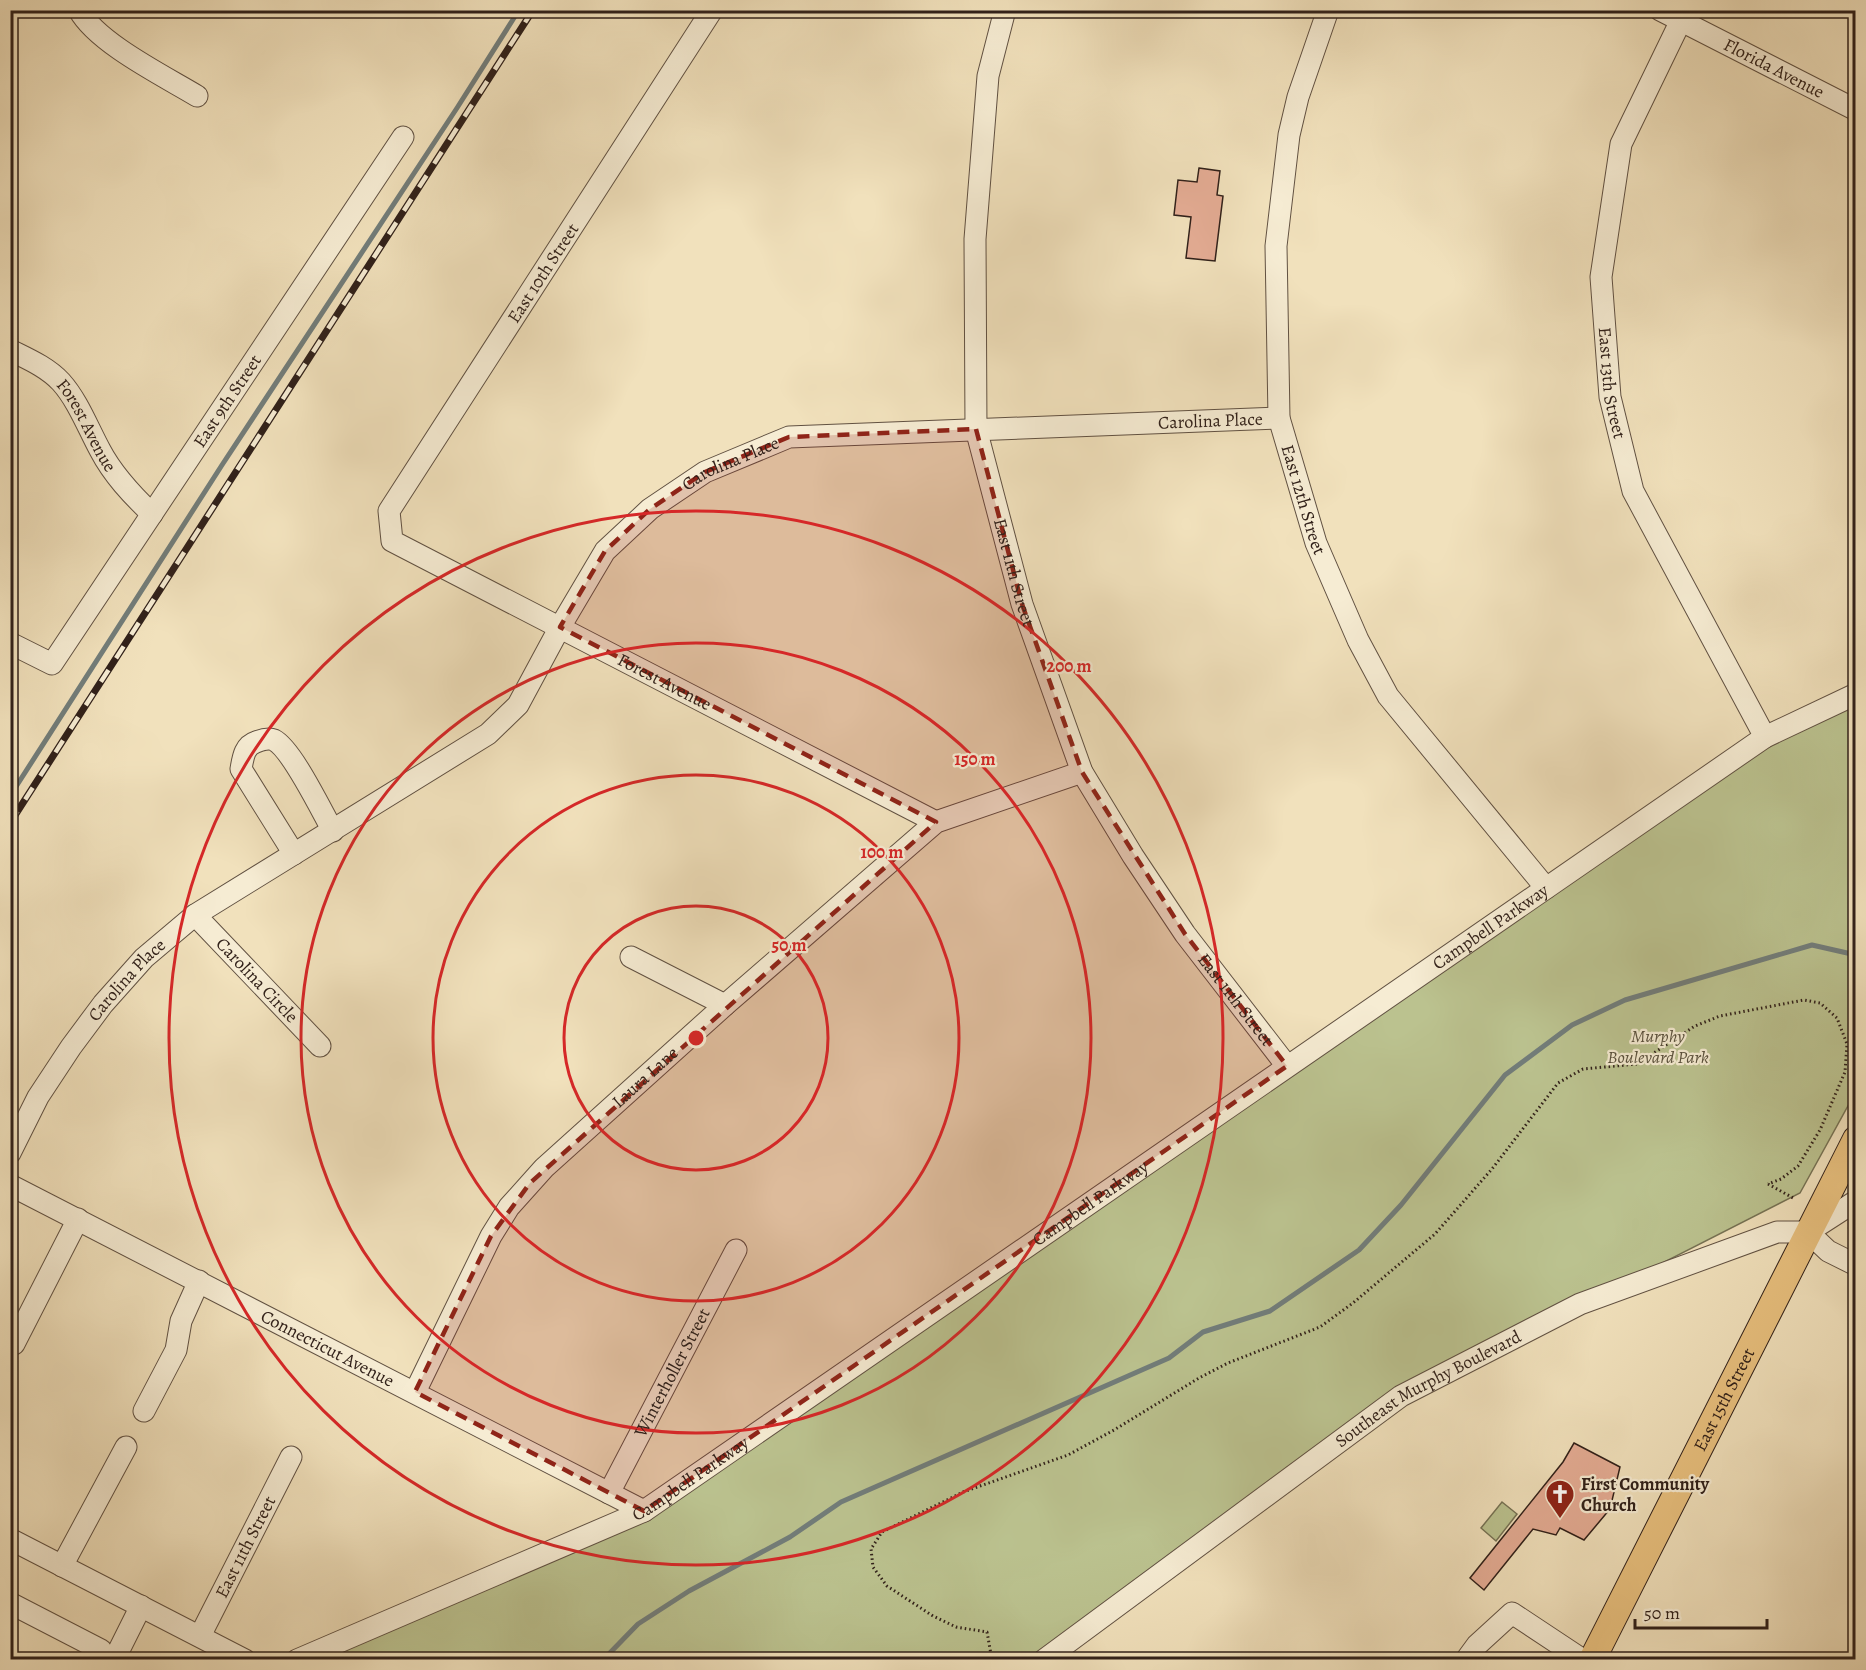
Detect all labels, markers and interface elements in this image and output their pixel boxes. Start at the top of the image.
street label: Florida Avenue [1720,33,1828,104]
street label: East 10th Street [502,218,584,328]
street label: East 13th Street [1593,326,1632,441]
street label: East 9th Street [188,350,267,452]
street label: Forest Avenue [51,374,122,477]
street label: Carolina Place [1158,407,1263,435]
street label: Carolina Place [677,430,783,496]
street label: East 12th Street [1276,442,1332,558]
street label: East 11th Street [988,516,1041,630]
street label: Forest Avenue [613,648,716,716]
text: 200 m [1046,654,1092,678]
text: 150 m [954,747,996,771]
text: 100 m [861,840,903,864]
street label: Campbell Parkway [1427,878,1554,975]
street label: Carolina Circle [211,932,304,1028]
street label: Carolina Place [82,933,171,1026]
text: 50 m [772,933,806,957]
street label: East 11th Street [1192,948,1279,1051]
park label: Murphy Boulevard Park [1607,1024,1709,1069]
centre of rings [686,1028,706,1048]
street label: Laura Lane [607,1041,683,1113]
street label: Campbell Parkway [1027,1154,1154,1251]
street label: Connecticut Avenue [257,1304,398,1393]
street label: Winterholler Street [628,1304,716,1442]
street label: Southeast Murphy Boulevard [1330,1324,1525,1453]
street label: East 15th Street [1688,1344,1760,1455]
street label: Campbell Parkway [629,1430,754,1527]
place label: First Community Church [1581,1472,1710,1517]
church icon: First Community Church [1544,1478,1576,1520]
street label: East 11th Street [209,1492,281,1602]
scale bar [1635,1592,1767,1630]
text: 50 m [1644,1601,1680,1625]

